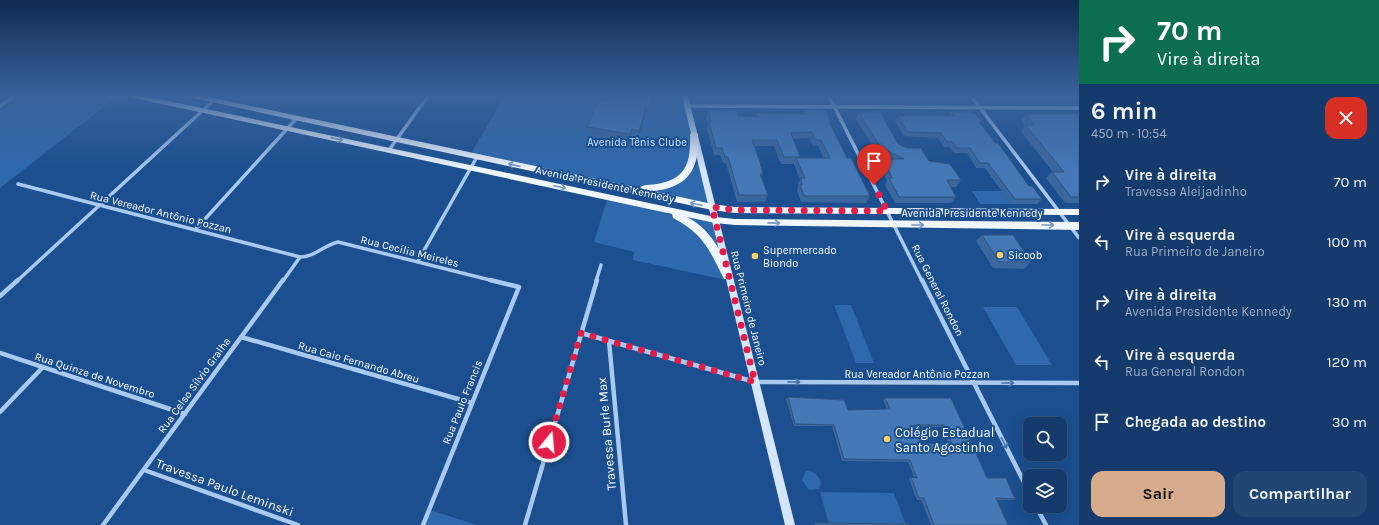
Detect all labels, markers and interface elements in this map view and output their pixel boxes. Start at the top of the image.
text: 70 m [1157,14,1222,47]
icon: right [1091,16,1143,68]
text: Vire à direita [1157,48,1261,70]
text: 6 min [1091,97,1157,125]
button: close [1325,97,1367,139]
text: 450 m · 10:54 [1091,126,1167,141]
one-way arrow [330,136,343,144]
park label: Avenida Tênis Clube [587,136,687,149]
pin [857,144,891,185]
icon: arrive [863,150,885,172]
one-way arrow [508,161,521,168]
street label: Avenida Presidente Kennedy [534,163,675,206]
text: Vire à direita [1125,166,1217,184]
icon: right [1091,171,1113,193]
text: 70 m [1333,173,1367,191]
one-way arrow [553,183,566,191]
text: Travessa Aleijadinho [1125,184,1247,199]
street label: Rua Vereador Antônio Pozzan [89,189,233,236]
one-way arrow [690,200,703,208]
street label: Avenida Presidente Kennedy [901,207,1043,220]
one-way arrow [767,219,780,226]
one-way arrow [911,221,924,229]
one-way arrow [1041,221,1054,229]
text: Vire à esquerda [1125,226,1235,244]
icon: left [1091,231,1113,253]
street label: Rua Cecília Meireles [359,233,461,270]
text: 100 m [1327,233,1367,251]
street label: Rua General Rondon [909,242,966,338]
place label: Supermercado Biondo [763,244,837,270]
text: Rua Primeiro de Janeiro [1125,244,1265,259]
street label: Rua Primeiro de Janeiro [728,249,769,367]
place label: Sicoob [1008,249,1042,262]
marker: Sicoob [995,250,1005,260]
marker: Supermercado Biondo [750,251,760,261]
text: Vire à direita [1125,286,1217,304]
icon: right [1091,291,1113,313]
text: 130 m [1327,293,1367,311]
text: Avenida Presidente Kennedy [1125,304,1292,319]
street label: Rua Celso Sílvio Gralha [155,335,234,436]
street label: Rua Caio Fernando Abreu [297,339,421,386]
text: Vire à esquerda [1125,346,1235,364]
street label: Rua Quinze de Novembro [33,350,157,401]
icon: left [1091,351,1113,373]
text: 120 m [1327,353,1367,371]
street label: Rua Paulo Francis [440,358,485,446]
text: Rua General Rondon [1125,364,1245,379]
street label: Rua Vereador Antônio Pozzan [844,368,990,381]
street label: Travessa Burle Max [594,376,619,491]
one-way arrow [787,378,800,386]
one-way arrow [1001,379,1014,387]
icon: arrive [1091,411,1113,433]
text: Chegada ao destino [1125,413,1266,431]
text: 30 m [1332,413,1367,431]
map controls [1023,417,1067,513]
button: search [1023,417,1067,461]
position arrow [528,421,570,463]
place label: Colégio Estadual Santo Agostinho [895,425,994,455]
marker: Colégio Estadual Santo Agostinho [882,434,892,444]
one-way arrow [1001,437,1009,449]
street label: Travessa Paulo Leminski [154,456,296,519]
button: layers [1023,469,1067,513]
button: Sair [1091,471,1225,517]
button: Compartilhar [1233,471,1367,517]

